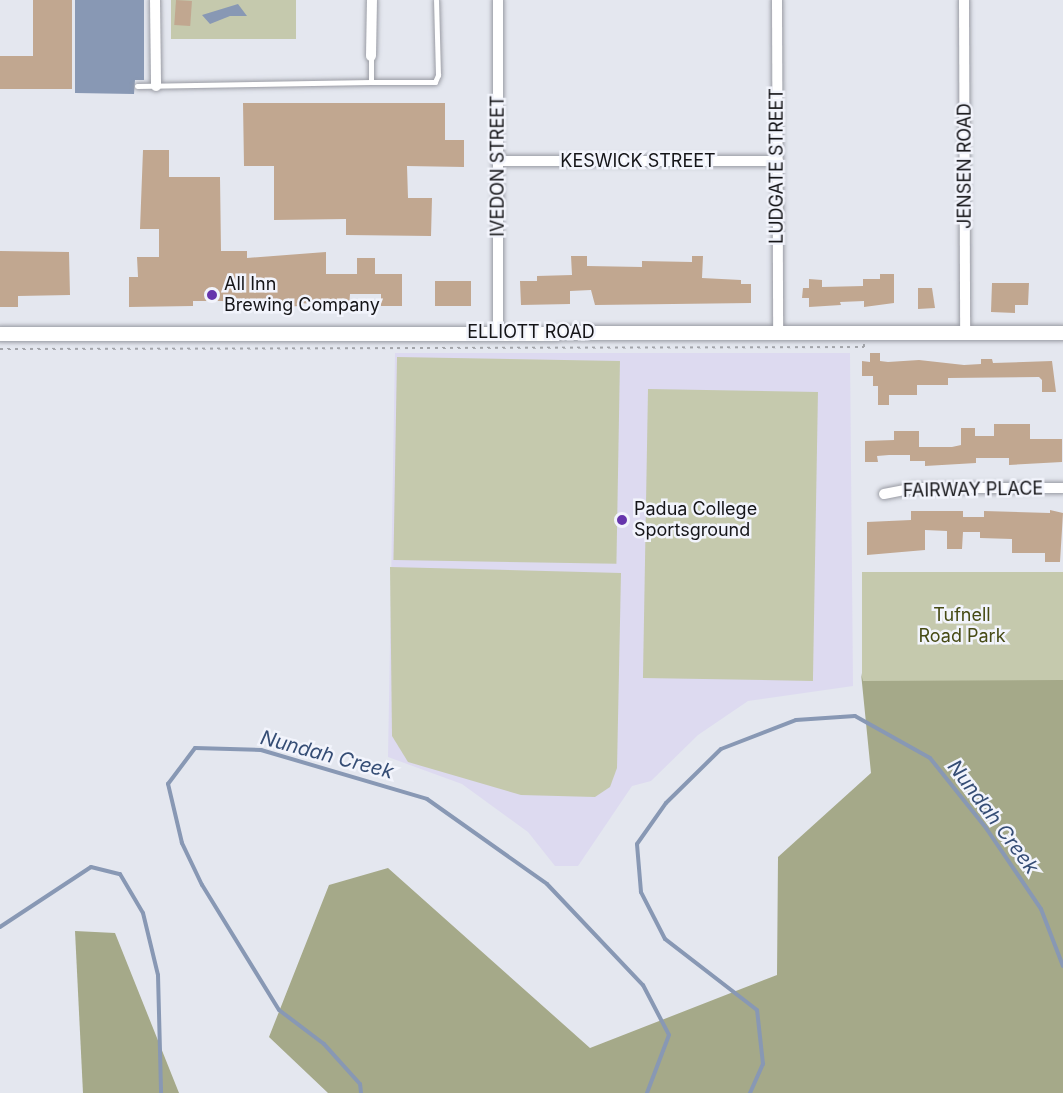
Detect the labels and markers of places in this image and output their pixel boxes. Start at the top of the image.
place label: All Inn Brewing Company [224,274,380,316]
marker: All Inn Brewing Company [205,288,219,302]
place label: Padua College Sportsground [634,499,757,542]
marker: Padua College Sportsground [615,513,629,527]

